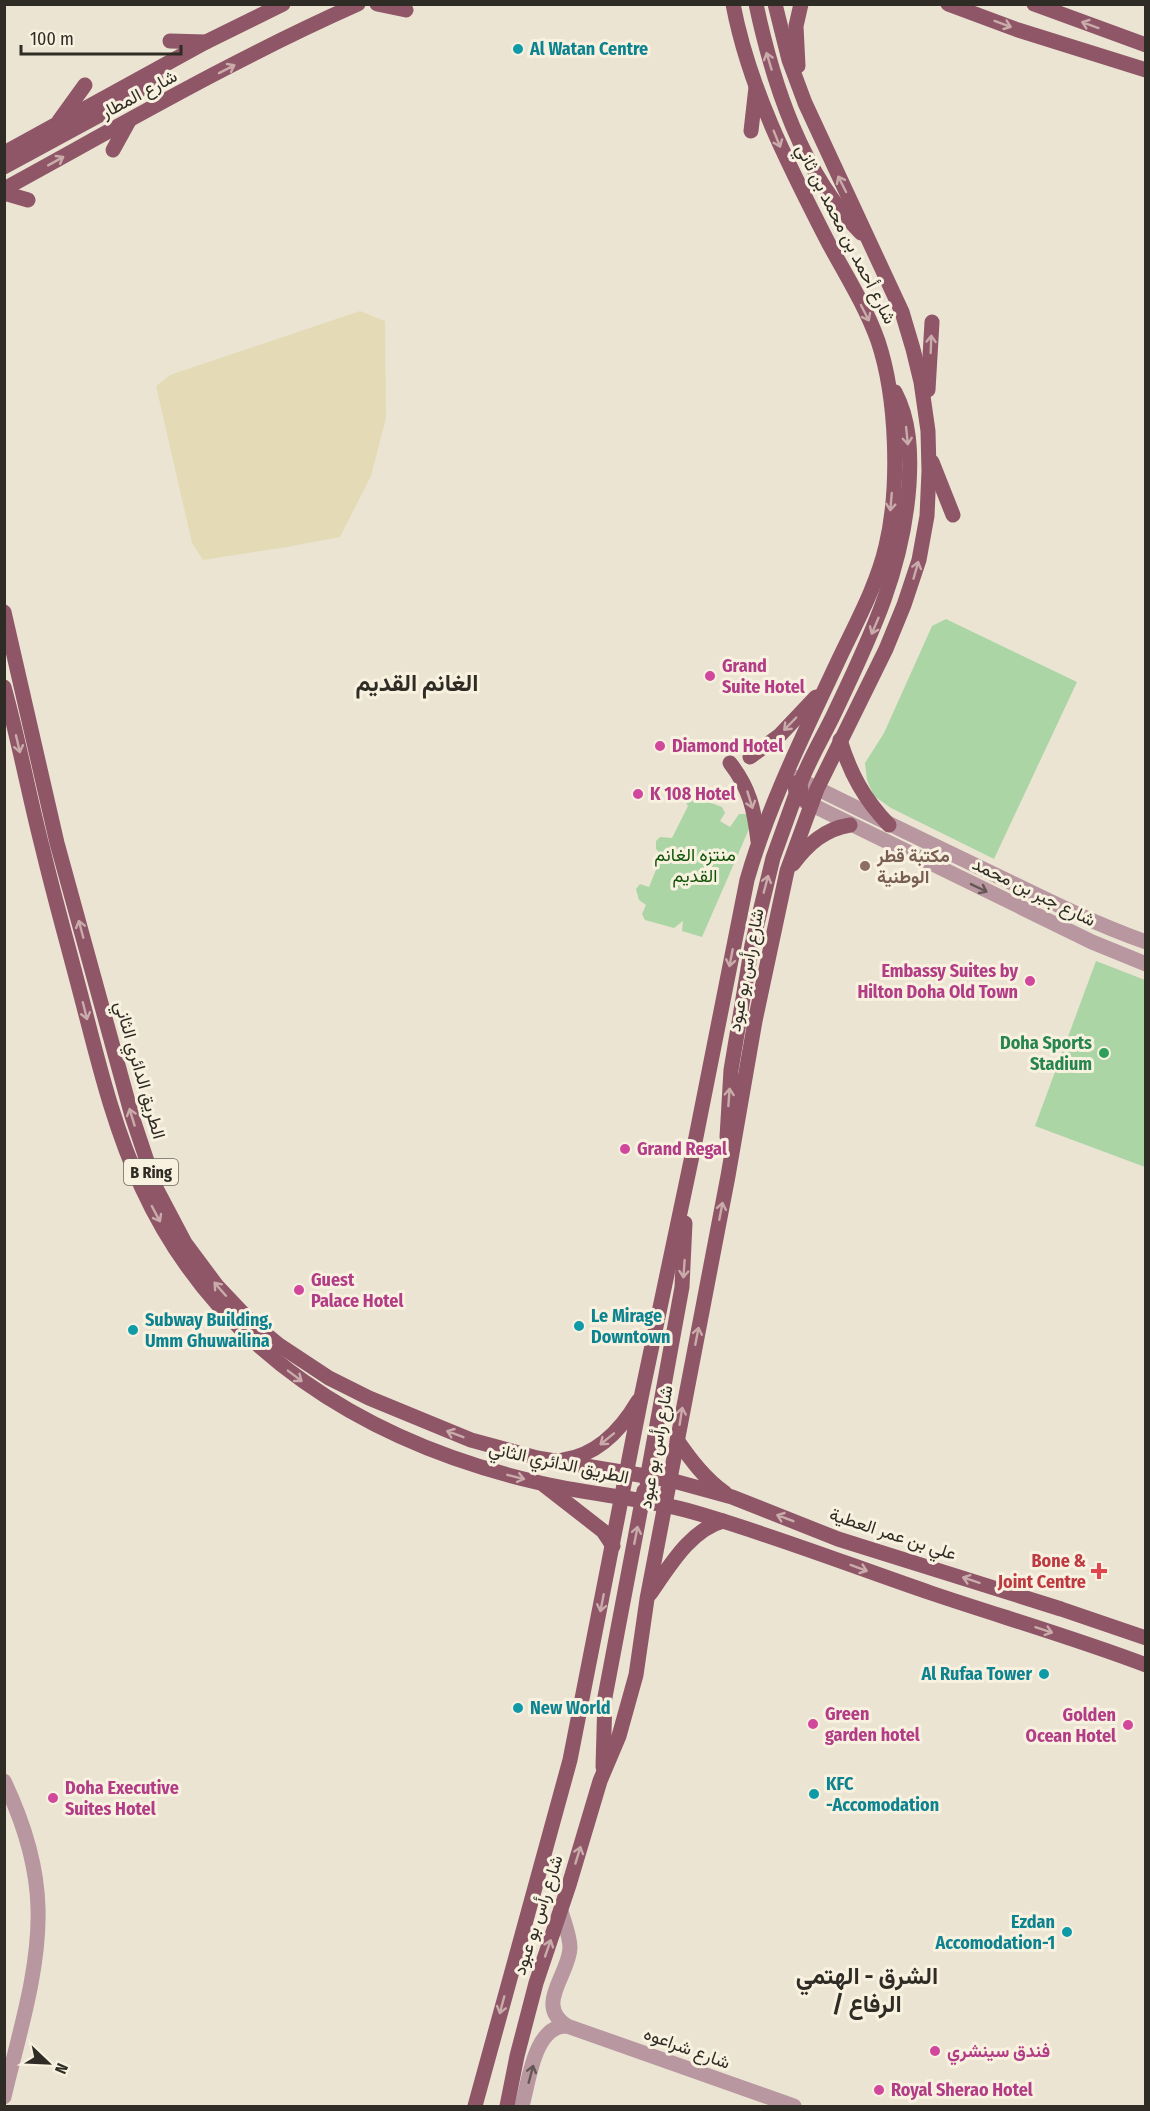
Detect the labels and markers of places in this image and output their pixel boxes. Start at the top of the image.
place label: Al Watan Centre [529,38,648,60]
marker: Al Watan Centre [511,42,525,56]
place label: Grand Suite Hotel [722,655,805,698]
marker: Grand Suite Hotel [703,669,717,683]
place label: Diamond Hotel [672,735,783,757]
marker: Diamond Hotel [653,739,667,753]
place label: K 108 Hotel [650,783,735,805]
marker: K 108 Hotel [631,787,645,801]
place label: مكتبة قطر الوطنية [876,845,950,888]
marker: مكتبة قطر الوطنية [858,859,872,873]
place label: Embassy Suites by Hilton Doha Old Town [857,960,1018,1003]
marker: Embassy Suites by Hilton Doha Old Town [1023,974,1037,988]
place label: Doha Sports Stadium [1000,1032,1092,1075]
marker: Doha Sports Stadium [1097,1046,1111,1060]
place label: Grand Regal [637,1138,727,1160]
marker: Grand Regal [618,1142,632,1156]
place label: Guest Palace Hotel [311,1269,403,1312]
marker: Guest Palace Hotel [292,1283,306,1297]
place label: Le Mirage Downtown [591,1305,671,1348]
place label: Subway Building, Umm Ghuwailina [145,1309,272,1352]
marker: Le Mirage Downtown [572,1319,586,1333]
marker: Subway Building, Umm Ghuwailina [126,1323,140,1337]
place label: Bone & Joint Centre [997,1550,1087,1593]
marker: Bone & Joint Centre [1090,1562,1108,1580]
place label: Al Rufaa Tower [921,1663,1032,1685]
marker: Al Rufaa Tower [1037,1667,1051,1681]
place label: New World [530,1697,611,1719]
marker: New World [511,1701,525,1715]
place label: Green garden hotel [825,1703,920,1746]
place label: Golden Ocean Hotel [1026,1704,1116,1747]
marker: Green garden hotel [806,1717,820,1731]
marker: Golden Ocean Hotel [1121,1718,1135,1732]
place label: KFC -Accomodation [826,1773,939,1816]
place label: Doha Executive Suites Hotel [65,1777,179,1820]
marker: KFC -Accomodation [807,1787,821,1801]
marker: Doha Executive Suites Hotel [46,1791,60,1805]
place label: Ezdan Accomodation-1 [934,1911,1055,1954]
marker: Ezdan Accomodation-1 [1060,1925,1074,1939]
place label: فندق سينشري [947,2040,1050,2066]
marker: فندق سينشري [928,2044,942,2058]
place label: Royal Sherao Hotel [891,2079,1033,2101]
marker: Royal Sherao Hotel [872,2083,886,2097]

